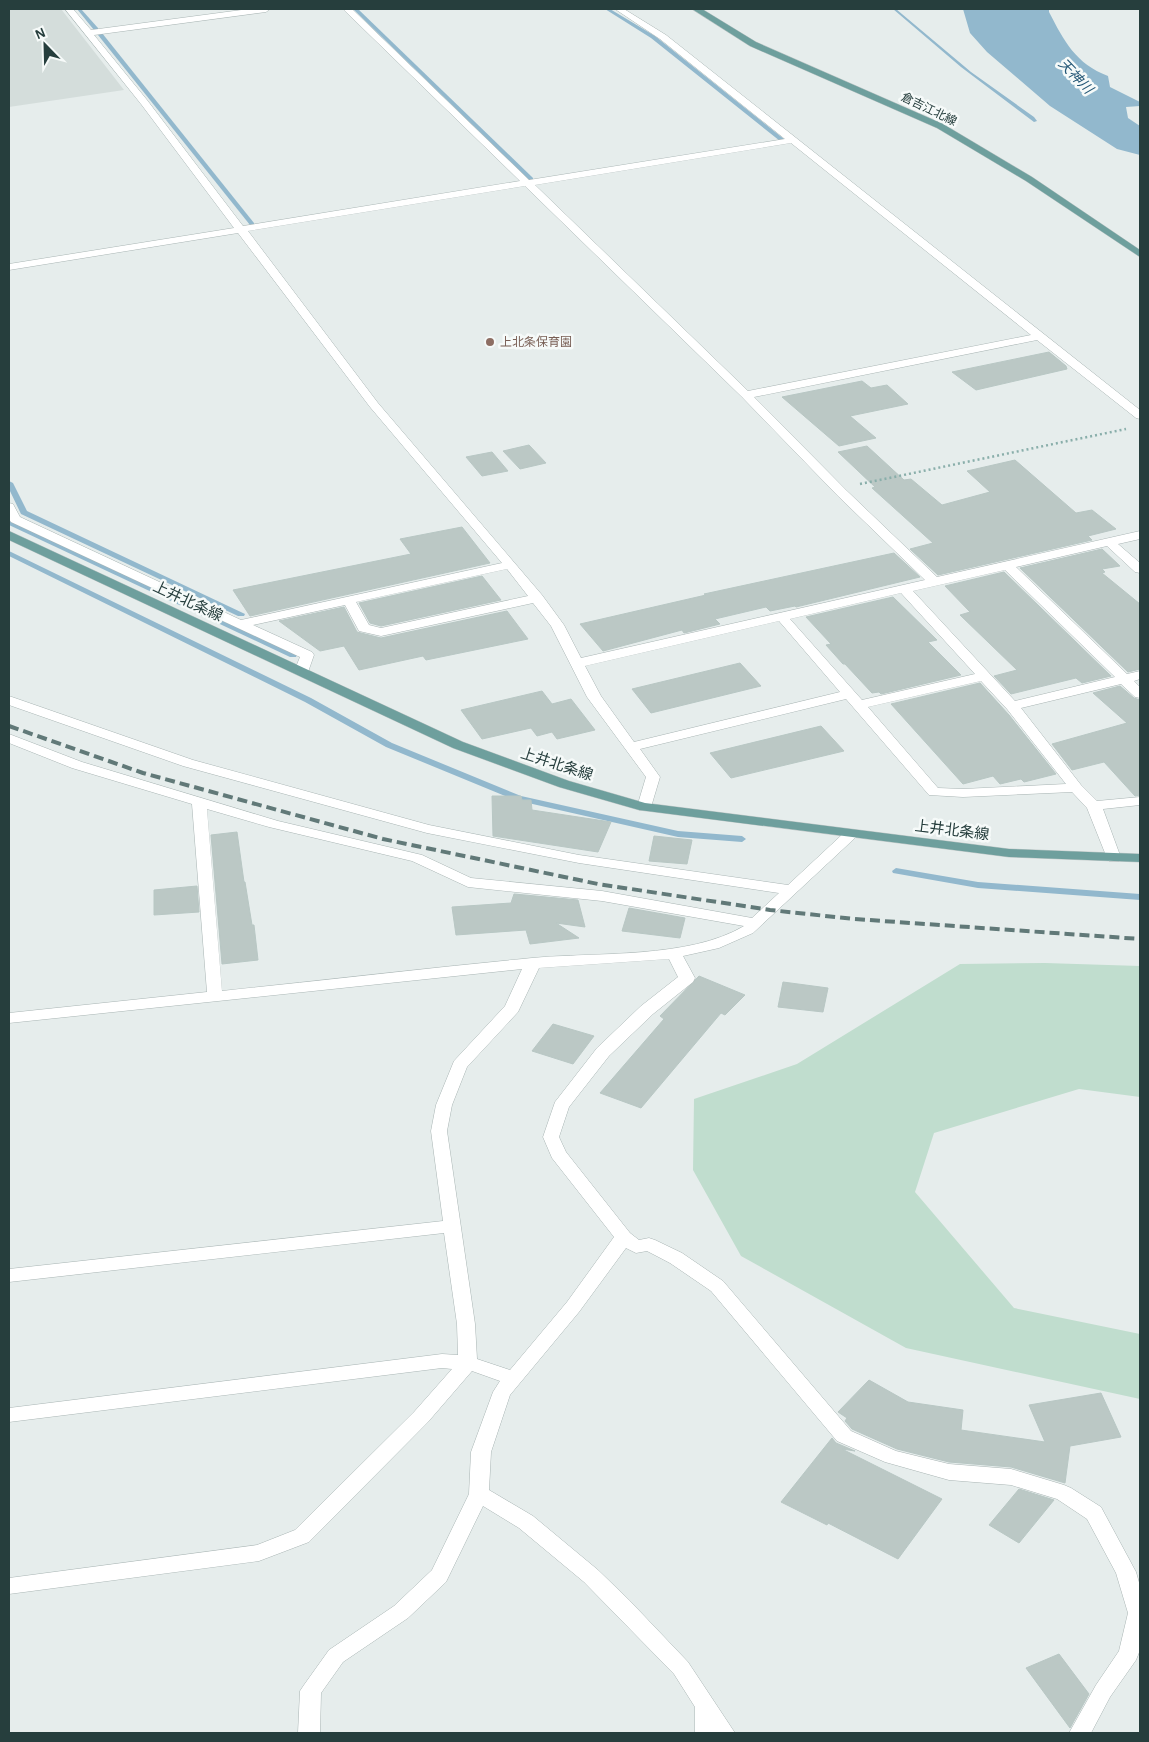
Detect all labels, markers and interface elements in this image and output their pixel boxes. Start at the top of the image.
north arrow [20,20,70,70]
text: N [33,26,48,42]
water label: 天神川 [1056,56,1097,98]
street label: 倉吉江北線 [899,90,959,128]
place label: 上北条保育園 [500,335,572,348]
marker: 上北条保育園 [484,336,496,348]
street label: 上井北条線 [151,577,226,624]
street label: 上井北条線 [519,744,595,783]
street label: 上井北条線 [914,816,990,843]

